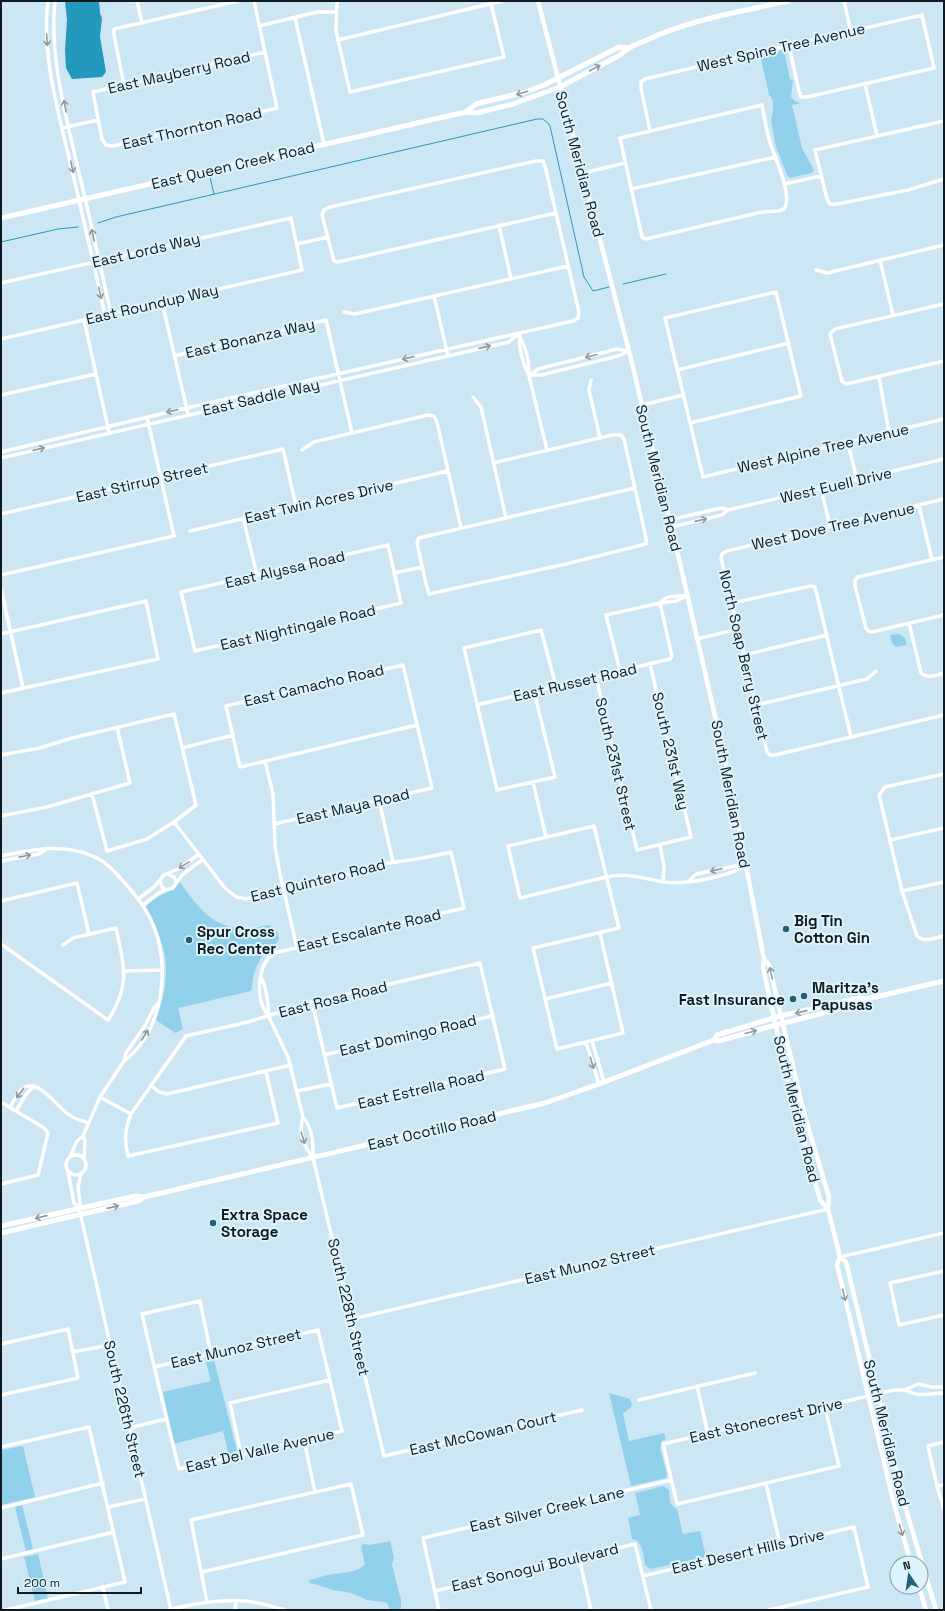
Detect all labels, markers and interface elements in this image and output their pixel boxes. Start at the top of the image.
street label: West Spine Tree Avenue [695,18,867,76]
one-way arrow [43,33,51,46]
street label: East Mayberry Road [106,46,252,98]
one-way arrow [588,64,600,72]
street label: South Meridian Road [551,89,609,239]
one-way arrow [515,90,528,97]
one-way arrow [61,100,69,113]
street label: East Thornton Road [120,103,264,153]
street label: East Queen Creek Road [149,137,317,193]
one-way arrow [68,161,76,174]
street label: East Lords Way [90,228,202,272]
one-way arrow [89,229,97,242]
street label: East Roundup Way [84,280,220,328]
one-way arrow [97,286,105,299]
street label: East Bonanza Way [183,314,317,362]
one-way arrow [478,343,491,351]
one-way arrow [584,353,597,360]
one-way arrow [402,354,415,362]
street label: East Saddle Way [201,374,321,420]
street label: South Meridian Road [632,403,686,553]
one-way arrow [166,408,179,416]
street label: West Alpine Tree Avenue [735,419,911,477]
one-way arrow [32,444,45,452]
street label: East Stirrup Street [74,458,210,506]
street label: West Euell Drive [778,463,894,507]
street label: East Twin Acres Drive [243,475,395,527]
street label: West Dove Tree Avenue [750,498,917,554]
one-way arrow [694,516,707,524]
street label: East Alyssa Road [223,546,347,592]
street label: North Soap Berry Street [715,568,773,742]
street label: East Nightingale Road [218,600,378,654]
street label: East Russet Road [511,659,639,705]
street label: East Camacho Road [242,660,386,710]
street label: South 231st Way [648,690,694,812]
street label: South 231st Street [591,696,641,833]
street label: South Meridian Road [707,718,755,870]
street label: East Maya Road [295,784,411,828]
one-way arrow [18,852,31,860]
street label: East Quintero Road [249,854,387,906]
one-way arrow [178,862,190,870]
one-way arrow [710,866,723,874]
street label: East Escalante Road [295,904,443,956]
place label: Big Tin Cotton Gin [794,911,870,947]
place label: Spur Cross Rec Center [197,922,276,958]
marker: Big Tin Cotton Gin [781,924,791,934]
marker: Spur Cross Rec Center [184,935,194,945]
one-way arrow [766,967,774,980]
street label: East Rosa Road [277,976,389,1022]
place label: Maritza's Papusas [812,978,879,1014]
place label: Fast Insurance [679,990,785,1009]
marker: Maritza's Papusas [799,991,809,1001]
marker: Fast Insurance [788,994,798,1004]
one-way arrow [795,1008,808,1016]
street label: East Domingo Road [338,1010,478,1060]
one-way arrow [744,1028,757,1035]
one-way arrow [142,1029,150,1041]
street label: South Meridian Road [770,1034,824,1184]
one-way arrow [589,1057,596,1070]
street label: East Estrella Road [356,1065,486,1113]
one-way arrow [16,1088,24,1099]
street label: East Ocotillo Road [366,1106,498,1154]
one-way arrow [300,1132,307,1145]
one-way arrow [106,1202,119,1210]
place label: Extra Space Storage [221,1205,308,1241]
one-way arrow [35,1213,48,1221]
marker: Extra Space Storage [208,1218,218,1228]
street label: South 228th Street [324,1236,374,1378]
street label: East Munoz Street [523,1240,657,1288]
one-way arrow [841,1288,848,1301]
street label: East Munoz Street [169,1324,303,1372]
street label: South 226th Street [100,1338,150,1480]
street label: South Meridian Road [860,1358,914,1508]
street label: East Stonecrest Drive [688,1393,844,1447]
street label: East McCowan Court [408,1407,558,1459]
street label: East Del Valle Avenue [184,1424,336,1476]
street label: East Silver Creek Lane [468,1482,626,1536]
one-way arrow [898,1523,905,1536]
street label: East Desert Hills Drive [670,1524,826,1578]
street label: East Sonogui Boulevard [450,1539,620,1595]
north arrow [889,1555,929,1595]
text: N [902,1558,912,1573]
scale bar [18,1569,141,1595]
text: 200 m [24,1575,60,1591]

